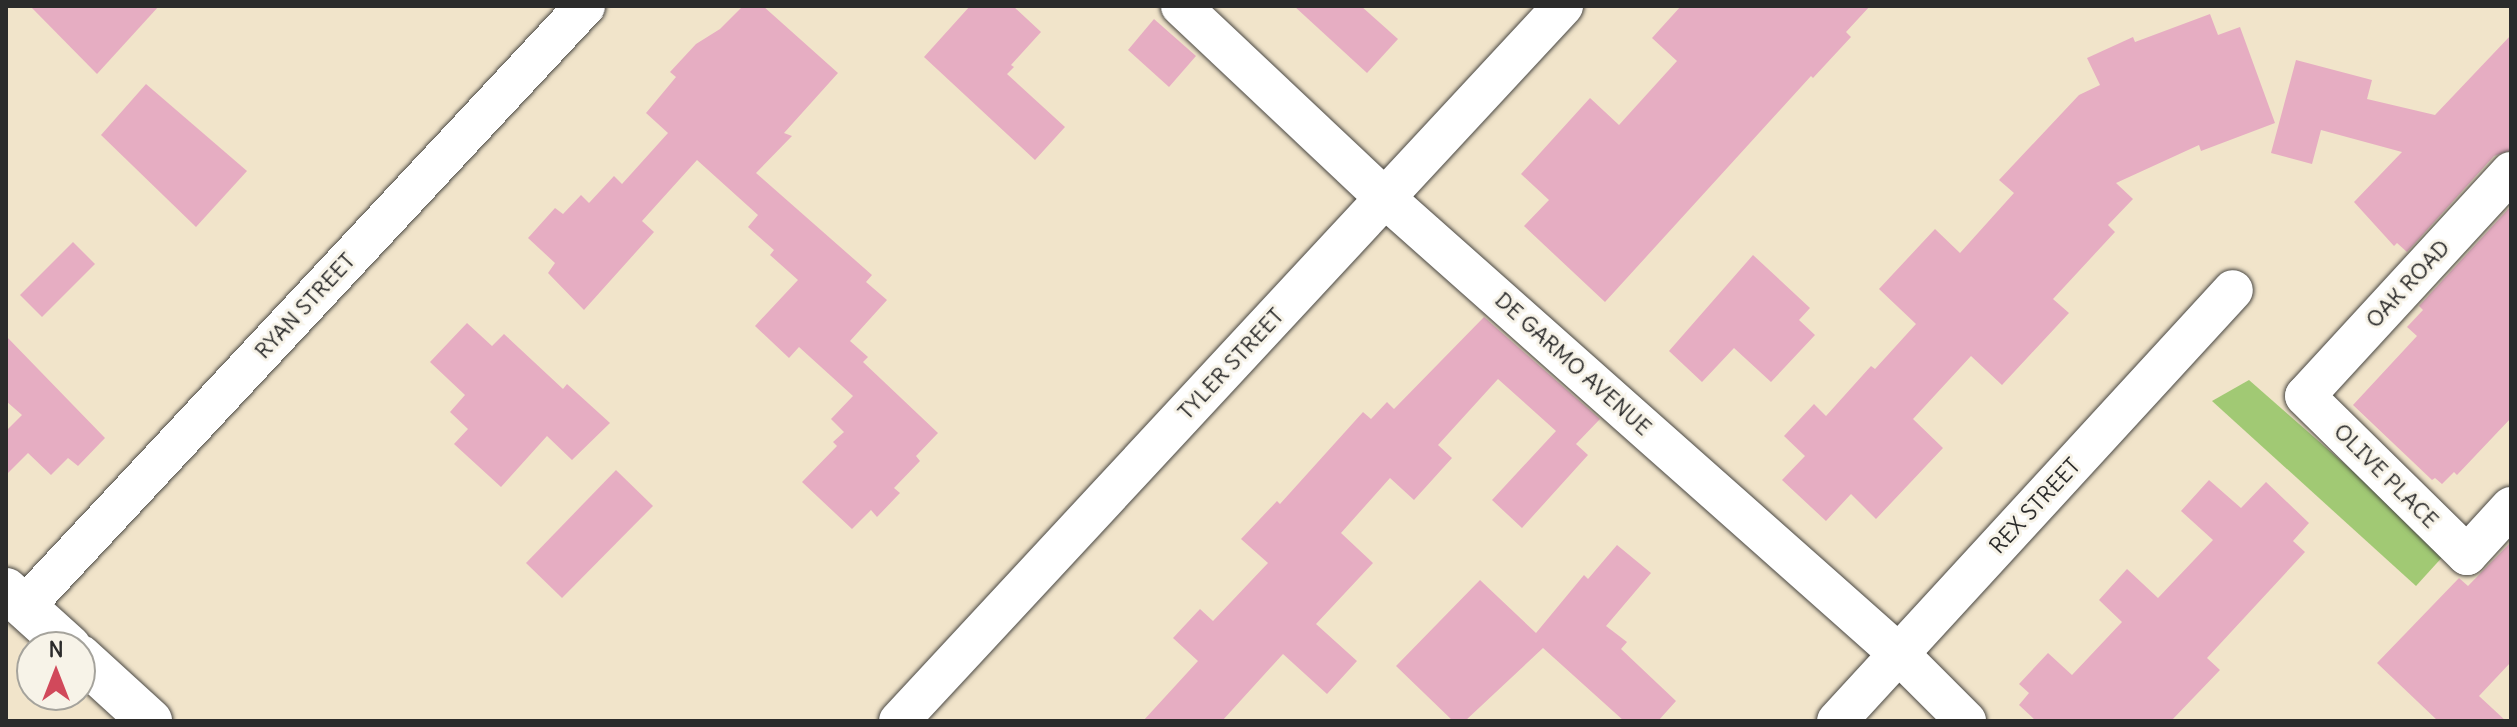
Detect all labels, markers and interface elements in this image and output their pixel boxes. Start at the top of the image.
street label: OAK ROAD [2361,235,2455,333]
street label: RYAN STREET [249,248,361,364]
street label: DE GARMO AVENUE [1489,287,1657,441]
street label: TYLER STREET [1173,303,1289,425]
street label: OLIVE PLACE [2328,418,2444,534]
street label: REX STREET [1984,453,2086,559]
north arrow [16,631,96,711]
text: N [48,635,64,663]

